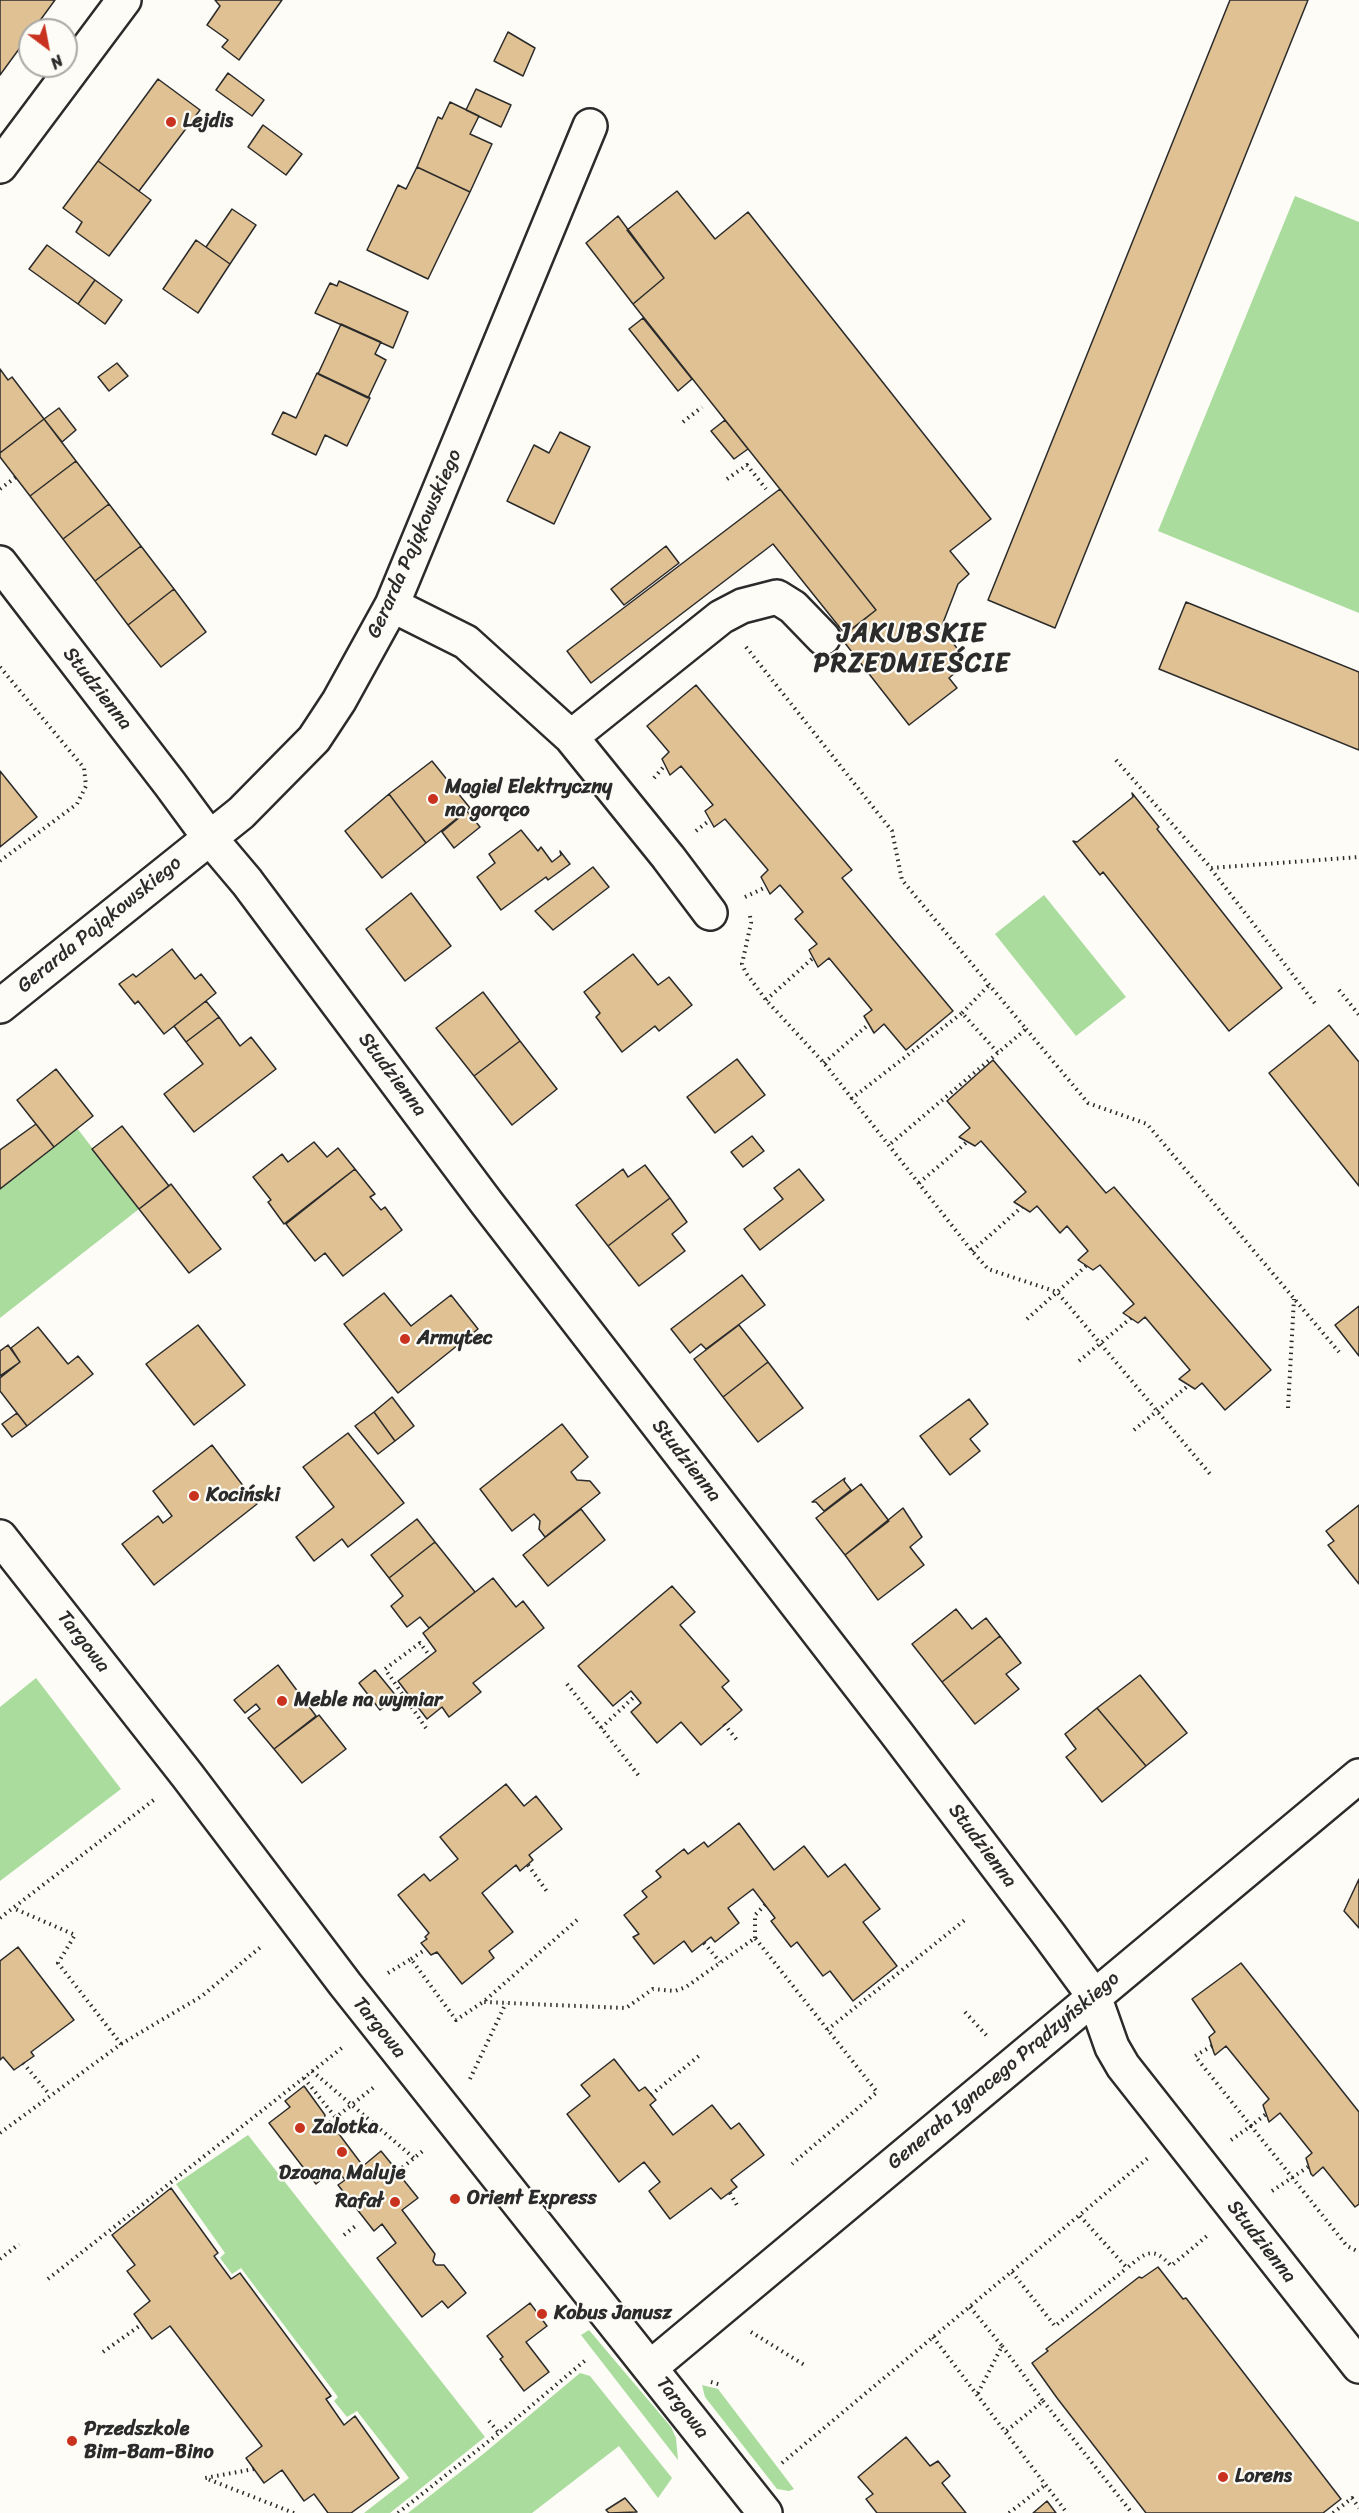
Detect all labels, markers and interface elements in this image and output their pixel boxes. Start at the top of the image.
north arrow [18,18,78,78]
text: N [44,47,69,77]
place label: Lejdis [183,110,233,134]
marker: Lejdis [164,115,178,129]
street label: Gerarda Pająkowskiego [363,446,467,642]
district label: JAKUBSKIE PRZEDMIEŚCIE [814,618,1010,680]
street label: Studzienna [57,643,137,735]
place label: Magiel Elektryczny na gorąco [445,776,612,823]
marker: Magiel Elektryczny na gorąco [426,792,440,806]
street label: Gerarda Pająkowskiego [13,851,187,999]
street label: Studzienna [353,1028,431,1122]
place label: Armytec [417,1327,493,1351]
marker: Armytec [398,1332,412,1346]
street label: Studzienna [646,1415,726,1507]
place label: Kociński [206,1484,280,1508]
marker: Kociński [187,1489,201,1503]
street label: Targowa [51,1606,115,1678]
place label: Meble na wymiar [294,1689,442,1713]
marker: Meble na wymiar [275,1694,289,1708]
street label: Studzienna [943,1799,1021,1893]
street label: Generała Ignacego Prądzyńskiego [883,1967,1125,2175]
street label: Targowa [347,1993,411,2063]
place label: Zalotka [312,2116,378,2140]
marker: Zalotka [293,2121,307,2135]
marker: Dzoana Maluje [335,2145,349,2159]
place label: Dzoana Maluje [279,2162,405,2186]
place label: Orient Express [467,2187,597,2211]
place label: Rafał [335,2190,383,2214]
marker: Orient Express [448,2192,462,2206]
marker: Rafał [388,2195,402,2209]
street label: Studzienna [1221,2196,1301,2288]
place label: Kobus Janusz [554,2302,672,2326]
marker: Kobus Janusz [535,2307,549,2321]
street label: Targowa [650,2372,714,2444]
place label: Przedszkole Bim-Bam-Bino [84,2418,214,2465]
marker: Przedszkole Bim-Bam-Bino [65,2434,79,2448]
place label: Lorens [1235,2465,1292,2489]
marker: Lorens [1216,2470,1230,2484]

